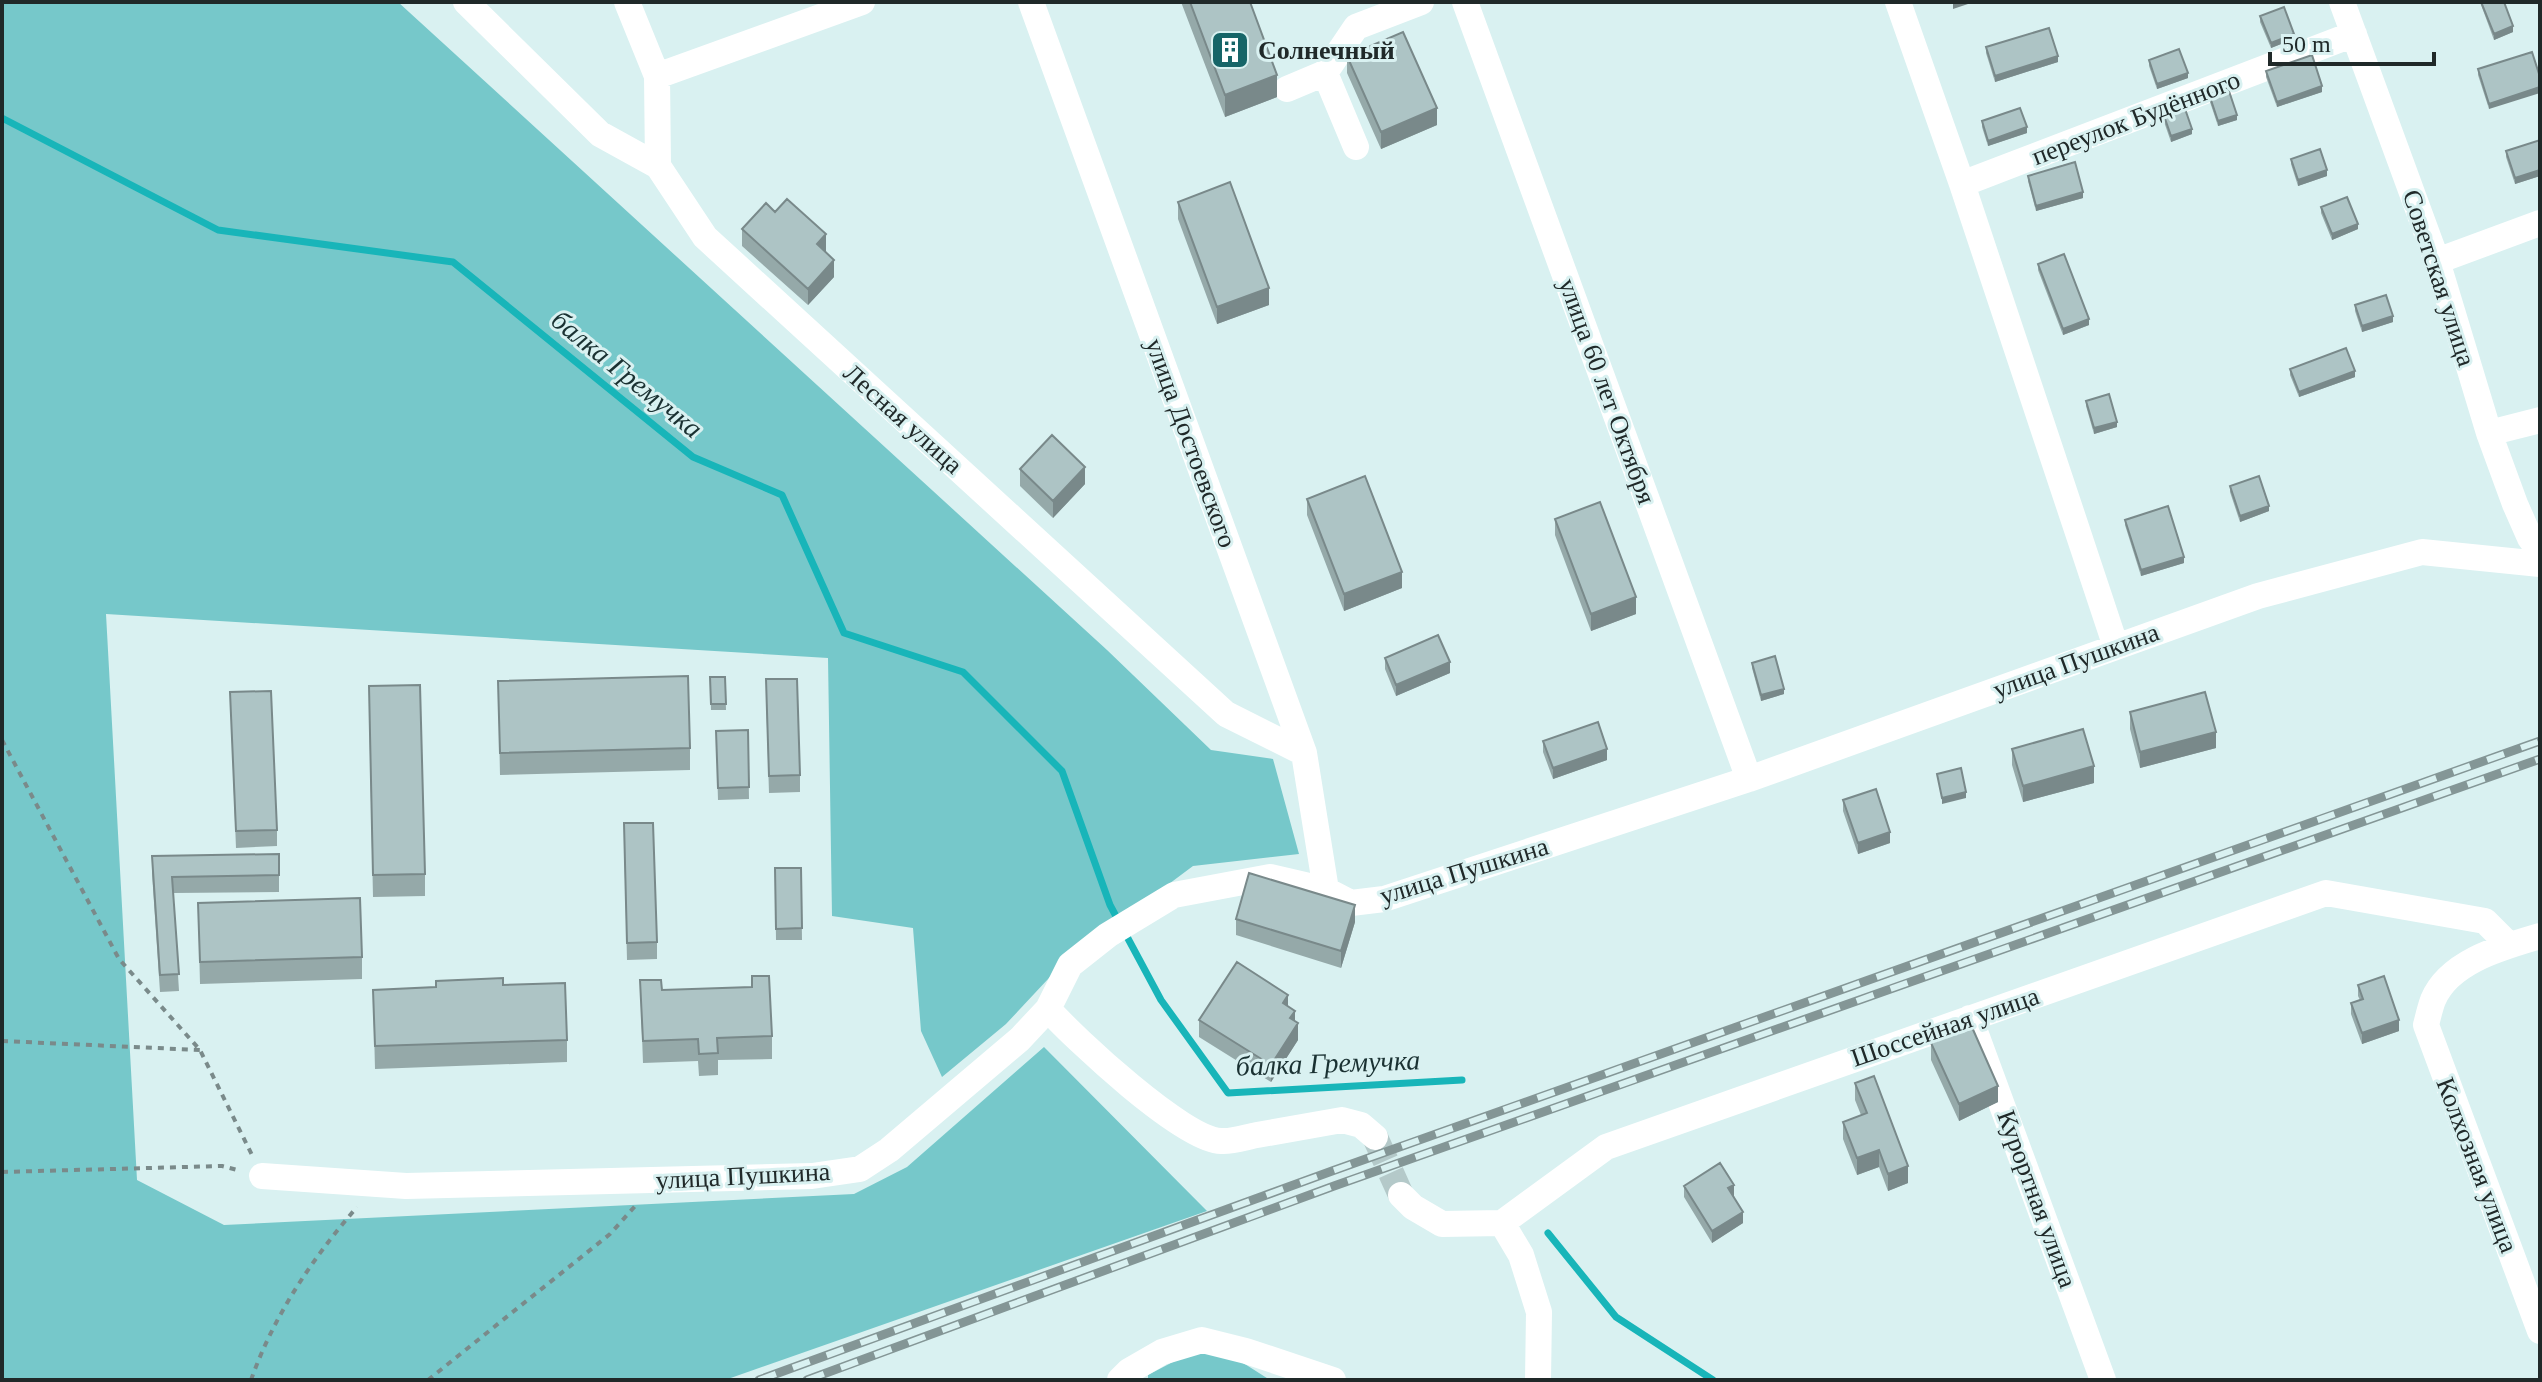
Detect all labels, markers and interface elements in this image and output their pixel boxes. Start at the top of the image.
scale bar [2270,16,2434,66]
building icon: Солнечный [1209,29,1251,71]
text: 50 m [2282,31,2331,57]
place label: Солнечный [1258,36,1395,65]
street label: переулок Будённого [2028,65,2244,171]
street label: Советская улица [2397,186,2481,370]
street label: улица 60 лет Октября [1553,274,1661,508]
water label: балка Гремучка [546,304,708,444]
street label: улица Достоевского [1140,334,1242,552]
street label: Лесная улица [838,358,969,480]
street label: улица Пушкина [1989,617,2163,704]
street label: улица Пушкина [1376,831,1552,910]
street label: Шоссейная улица [1847,981,2043,1073]
water label: балка Гремучка [1235,1044,1421,1082]
street label: Колхозная улица [2430,1073,2524,1257]
street label: Курортная улица [1991,1106,2083,1292]
street label: улица Пушкина [655,1157,831,1195]

